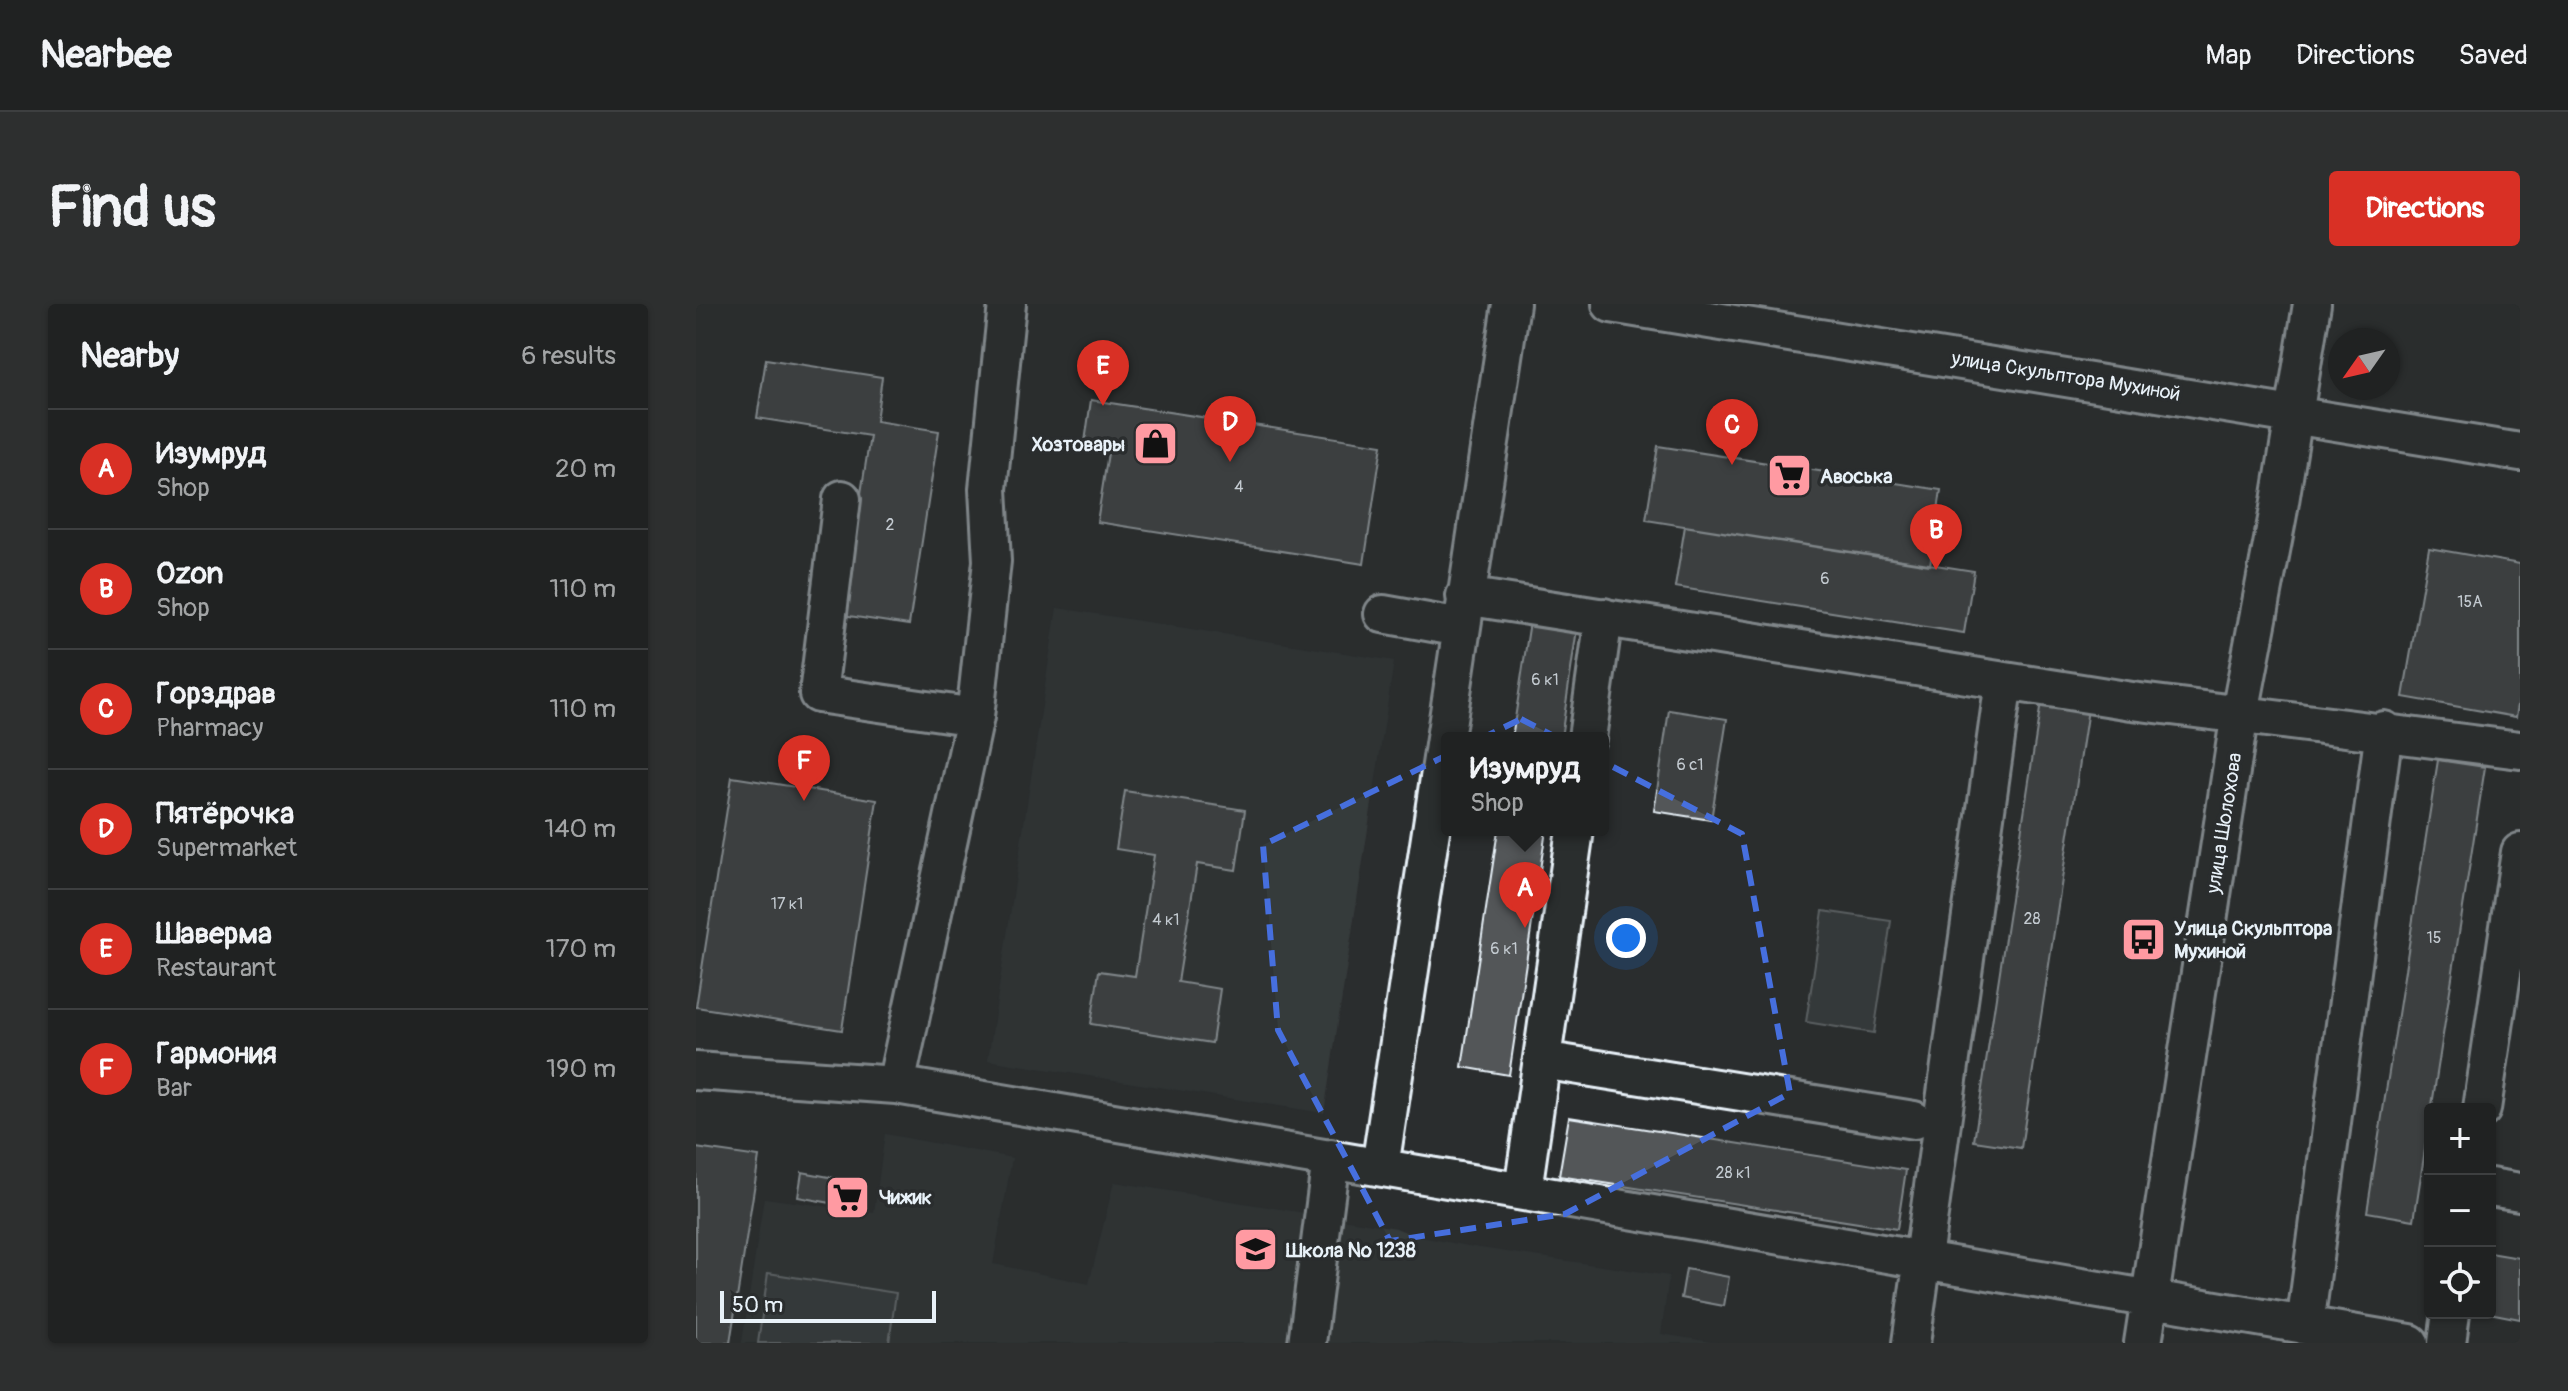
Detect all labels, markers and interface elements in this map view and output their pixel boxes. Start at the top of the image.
text: Nearbee [40,31,172,79]
text: Map [2205,38,2252,73]
text: Directions [2296,38,2415,73]
text: Saved [2459,38,2528,73]
button: Directions [2329,171,2520,246]
text: Find us [48,174,216,243]
north arrow [2328,328,2400,400]
text: Nearby [80,335,179,378]
text: 6 results [521,340,616,372]
pin: E [1077,340,1129,406]
street label: улица Скульптора Мухиной [1949,345,2182,406]
pin: D [1204,396,1256,462]
pin: C [1706,399,1758,465]
shop icon: Хозтовары [1132,420,1180,468]
place label: Хозтовары [1032,432,1125,457]
text: Изумруд [156,435,266,472]
supermarket icon: Авоська [1765,452,1813,500]
text: A [98,453,114,485]
text: 20 m [555,453,616,485]
place label: Авоська [1820,464,1893,489]
text: Shop [156,472,210,504]
house number: 4 [1234,477,1244,497]
pin: B [1910,504,1962,570]
house number: 2 [886,515,895,535]
text: Ozon [156,555,223,592]
house number: 6 [1820,569,1830,589]
text: B [99,573,113,605]
text: 110 m [549,573,616,605]
text: Shop [156,592,210,624]
house number: 15А [2457,592,2483,612]
house number: 6 к1 [1531,670,1559,690]
text: Горздрав [156,675,276,712]
text: C [98,693,114,725]
text: 110 m [549,693,616,725]
text: Pharmacy [156,712,263,744]
popup [1441,732,1609,836]
pin: F [778,735,830,801]
text: Изумруд [1470,750,1580,787]
street label: улица Шолохова [2200,751,2247,896]
house number: 6 с1 [1676,755,1704,775]
text: Shop [1470,787,1524,819]
text: Пятёрочка [156,795,294,832]
text: D [98,813,114,845]
text: 140 m [544,813,616,845]
text: Supermarket [156,832,297,864]
pin: A [1499,862,1551,928]
house number: 17 к1 [771,894,803,914]
house number: 28 [2023,909,2041,929]
house number: 4 к1 [1152,910,1180,930]
text: Шаверма [156,915,272,952]
bus stop icon: Улица Скульптора Мухиной [2119,916,2167,964]
place label: Улица Скульптора Мухиной [2174,916,2332,964]
your location [1606,918,1646,958]
house number: 15 [2427,928,2441,948]
text: E [99,933,113,965]
text: 170 m [546,933,616,965]
house number: 6 к1 [1490,939,1518,959]
text: Restaurant [156,952,276,984]
text: Гармония [156,1035,277,1072]
text: F [98,1053,114,1085]
text: 190 m [546,1053,616,1085]
text: Bar [156,1072,192,1104]
map controls [2424,1103,2496,1319]
button: + [2424,1103,2496,1175]
house number: 28 к1 [1716,1163,1751,1183]
supermarket icon: Чижик [824,1173,872,1221]
button: − [2424,1175,2496,1247]
place label: Чижик [879,1185,932,1210]
school or university icon: Школа № 1238 [1231,1226,1279,1274]
place label: Школа № 1238 [1285,1238,1416,1263]
button: locate [2424,1247,2496,1319]
scale bar [720,1287,936,1323]
text: 50 m [732,1291,783,1319]

